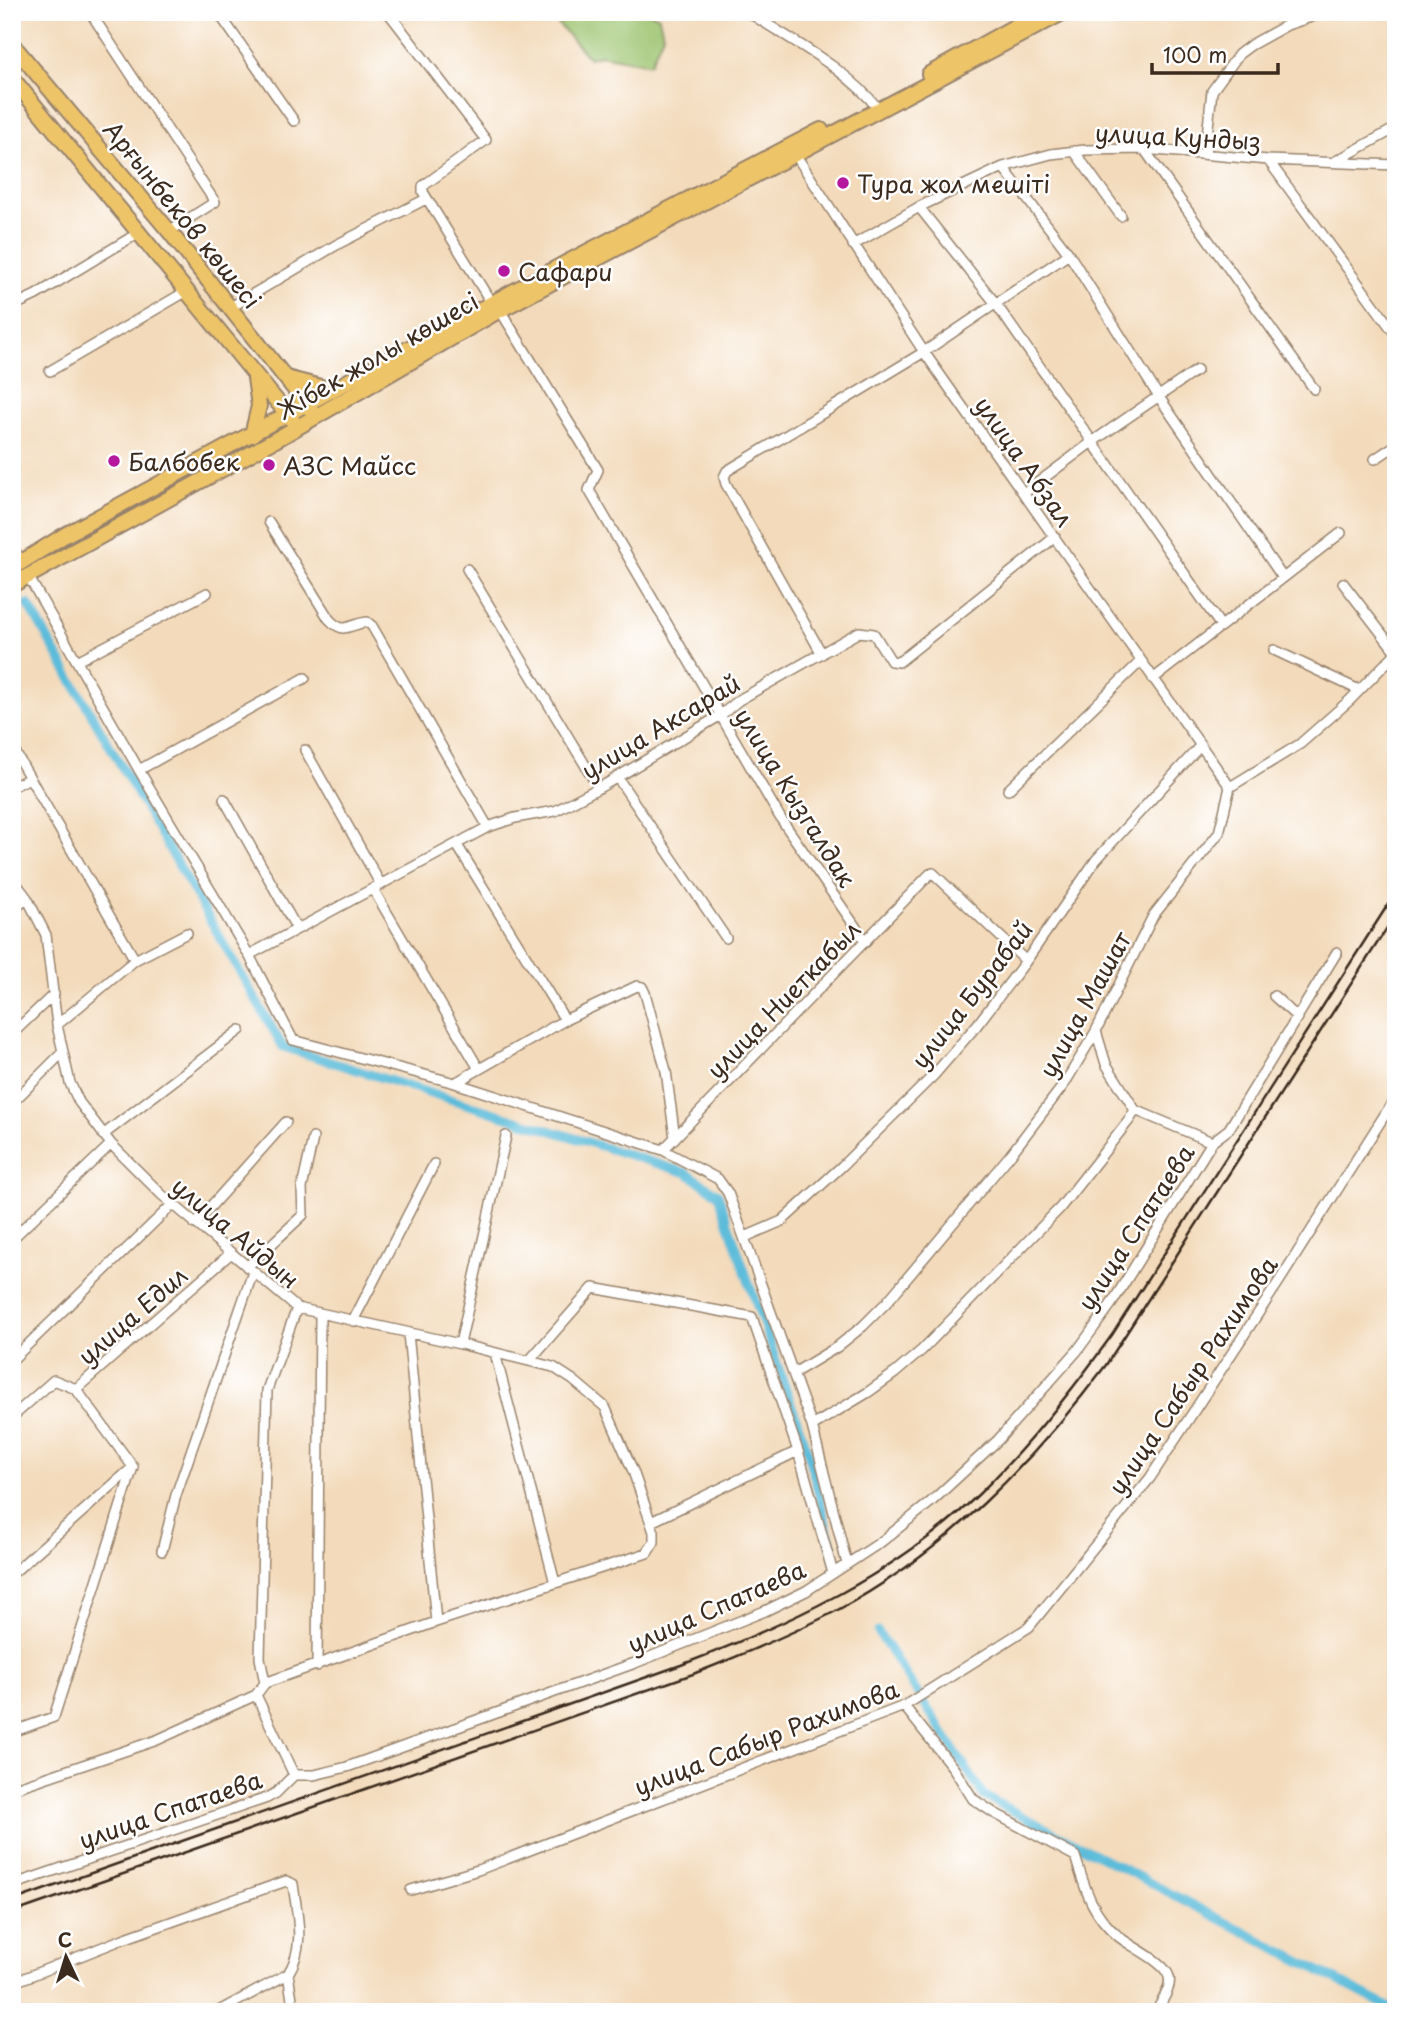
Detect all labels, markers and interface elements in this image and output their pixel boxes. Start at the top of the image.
scale bar [1152,32,1278,76]
text: 100 m [1163,38,1227,70]
street label: Арғынбеков көшесі [96,112,270,316]
street label: улица Кундыз [1094,114,1262,158]
place label: Тура жол мешіті [857,165,1050,201]
marker: Тура жол мешіті [835,175,851,191]
place label: Сафари [518,253,613,289]
marker: Сафари [496,263,512,279]
street label: Жібек жолы көшесі [269,282,485,428]
street label: улица Абзал [967,388,1083,534]
place label: Балбобек [128,443,241,479]
place label: АЗС Майсс [283,447,416,483]
marker: Балбобек [106,453,122,469]
marker: АЗС Майсс [261,457,277,473]
street label: улица Аксарай [574,664,746,788]
street label: улица Кызгалдак [726,700,866,894]
street label: улица Ниеткабыл [698,912,868,1086]
street label: улица Бурабай [902,912,1040,1076]
street label: улица Машат [1029,924,1139,1084]
street label: улица Спатаева [1068,1137,1202,1317]
street label: улица Айдын [164,1168,308,1296]
street label: улица Сабыр Рахимова [1099,1249,1285,1501]
street label: улица Едил [69,1257,195,1373]
street label: улица Спатаева [621,1551,811,1661]
street label: улица Сабыр Рахимова [629,1670,904,1804]
street label: улица Спатаева [74,1761,267,1857]
north arrow [32,1923,102,1993]
text: С [57,1925,73,1954]

